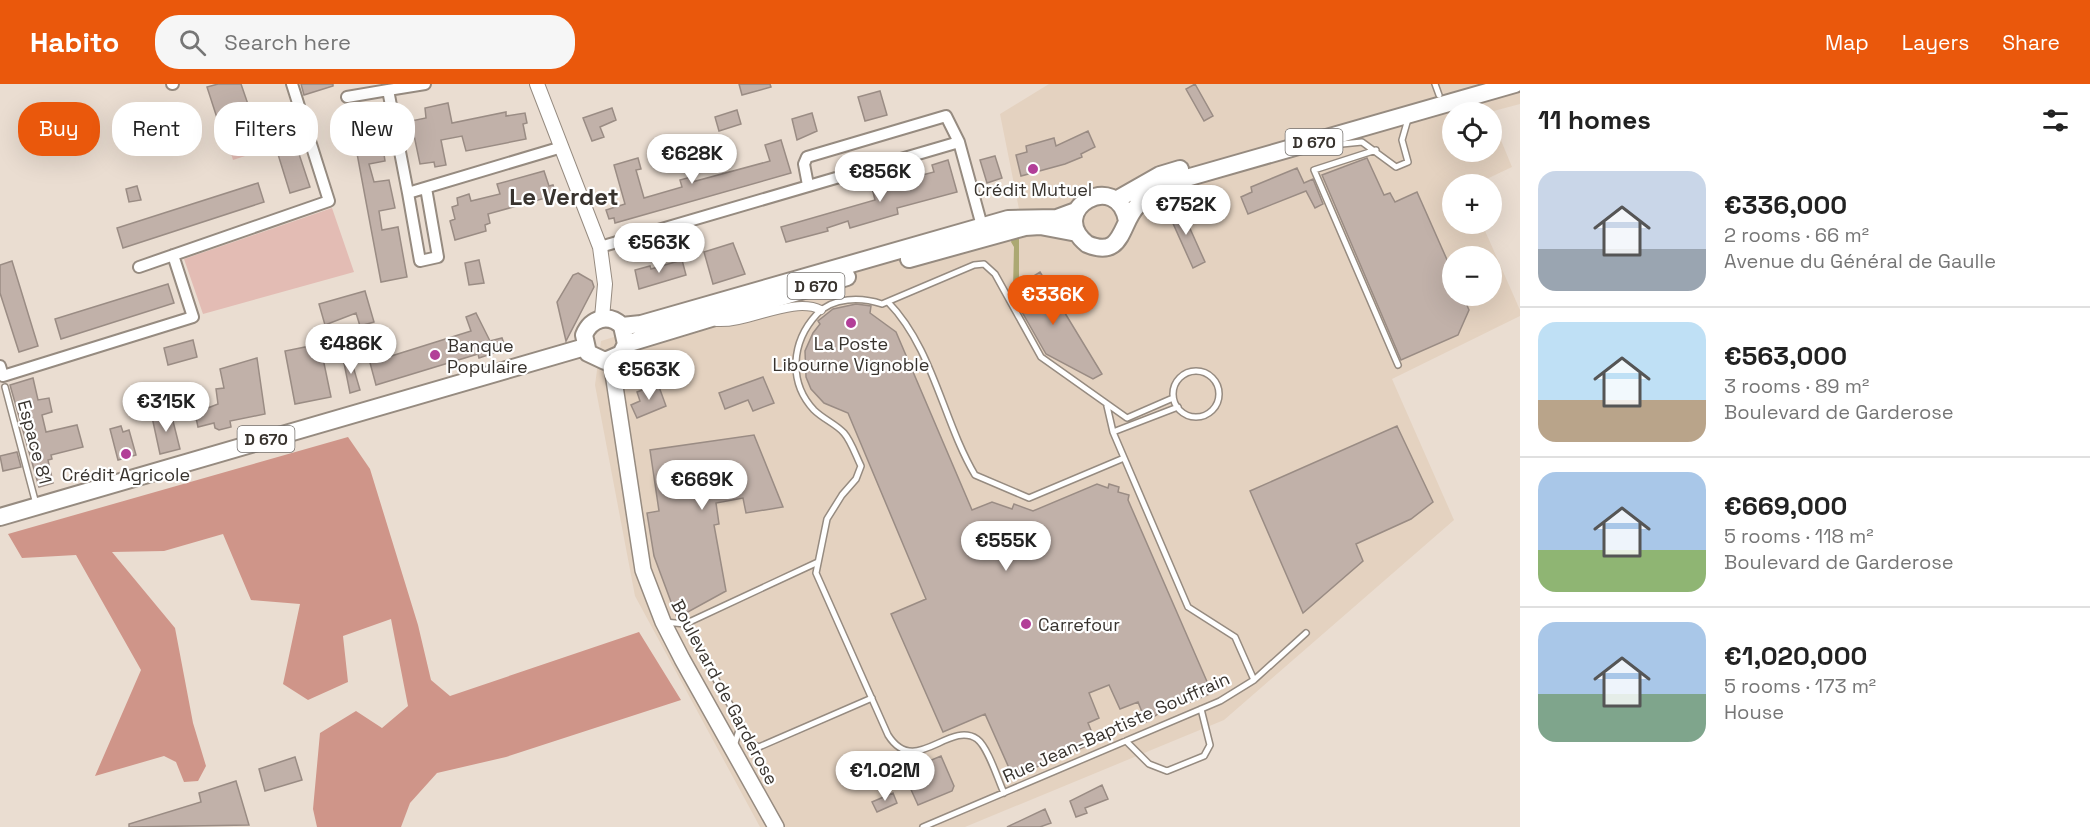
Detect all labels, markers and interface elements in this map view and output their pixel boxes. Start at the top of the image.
search box [155,15,575,69]
text: Habito [30,24,119,60]
icon: search [176,26,209,59]
text: Search here [224,28,351,56]
text: Map [1825,29,1869,56]
text: Layers [1902,29,1969,56]
text: Share [2002,29,2060,56]
chip: Buy [18,102,100,156]
chip: Rent [112,102,202,156]
chip: Filters [214,102,318,156]
chip: New [330,102,415,156]
map controls [1442,102,1502,306]
button: locate [1442,102,1502,162]
text: 11 homes [1538,103,1651,137]
icon: filters [2039,104,2072,137]
road number: D 670 [1286,129,1342,155]
pin: €628K [650,134,734,185]
text: €628K [661,140,723,166]
pin: €856K [838,152,922,203]
text: €856K [849,158,911,184]
marker: Crédit Mutuel [1026,162,1040,176]
button: + [1442,174,1502,234]
place label: Crédit Mutuel [974,178,1092,201]
district label: Le Verdet [509,181,619,212]
pin: €752K [1144,185,1228,236]
text: €336,000 [1724,188,1847,222]
text: €752K [1156,191,1216,217]
icon: home [1586,195,1658,267]
text: 2 rooms · 66 m² [1724,222,1869,248]
pin: €563K [617,223,701,274]
text: €563K [628,229,690,255]
button: − [1442,246,1502,306]
text: Avenue du Général de Gaulle [1724,248,1996,274]
road number: D 670 [788,273,844,299]
pin: €336K [1011,275,1095,326]
text: €336K [1022,281,1084,307]
marker: La Poste Libourne Vignoble [844,316,858,330]
pin: €486K [309,324,393,375]
text: €486K [319,330,383,356]
place label: La Poste Libourne Vignoble [773,332,929,376]
place label: Banque Populaire [447,334,528,378]
text: €563,000 [1724,339,1847,373]
icon: home [1586,346,1658,418]
marker: Banque Populaire [428,348,442,362]
pin: €563K [607,350,691,401]
text: €563K [618,356,680,382]
text: 3 rooms · 89 m² [1724,373,1869,399]
pin: €315K [124,382,208,433]
text: €315K [137,388,195,414]
street label: Espace 81 [13,397,57,487]
text: Boulevard de Garderose [1724,399,1954,425]
road number: D 670 [238,426,294,452]
marker: Crédit Agricole [119,447,133,461]
pin: €669K [660,460,744,511]
place label: Crédit Agricole [62,463,190,486]
text: €669K [670,466,734,492]
text: €669,000 [1724,489,1847,523]
icon: home [1586,496,1658,568]
pin: €555K [964,521,1048,572]
text: 5 rooms · 118 m² [1724,523,1874,549]
text: €555K [975,527,1037,553]
text: Boulevard de Garderose [1724,549,1954,575]
street label: Boulevard de Garderose [666,595,784,789]
place label: Carrefour [1038,613,1120,636]
marker: Carrefour [1019,617,1033,631]
text: €1,020,000 [1724,639,1867,673]
icon: home [1586,646,1658,718]
street label: Rue Jean-Baptiste Souffrain [999,666,1233,788]
text: 5 rooms · 173 m² [1724,673,1876,699]
text: House [1724,699,1784,725]
pin: €1.02M [836,751,934,802]
text: €1.02M [850,757,920,783]

